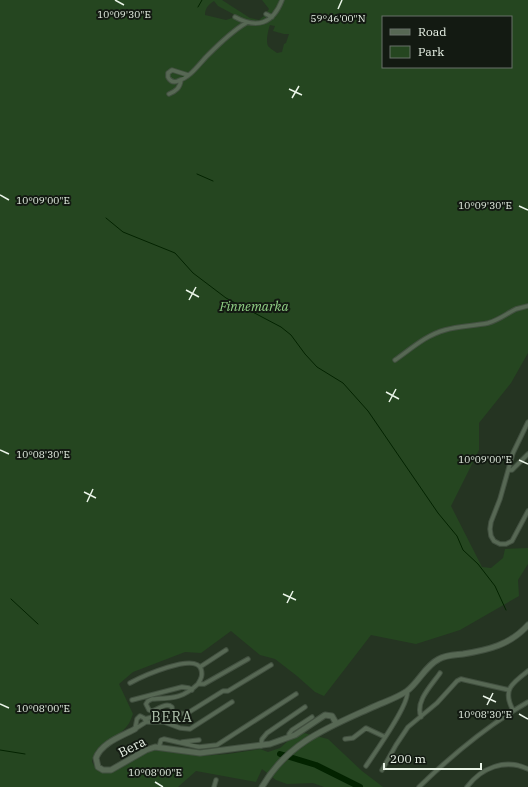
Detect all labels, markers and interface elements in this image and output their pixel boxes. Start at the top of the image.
text: 10°09'30"E [97,8,151,21]
text: 59°46'00"N [311,12,366,25]
legend [382,16,512,68]
text: Road [418,24,447,39]
text: Park [418,44,444,59]
text: 10°09'00"E [16,194,70,207]
text: 10°09'30"E [458,199,512,212]
park label: Finnemarka [218,298,289,315]
text: 10°08'30"E [16,448,70,461]
text: 10°09'00"E [458,453,512,466]
text: 10°08'00"E [16,702,70,715]
district label: BERA [151,708,193,726]
text: 10°08'30"E [458,708,512,721]
street label: Bera [115,733,149,761]
scale bar [384,745,481,771]
text: 200 m [390,751,426,766]
text: 10°08'00"E [128,766,182,779]

